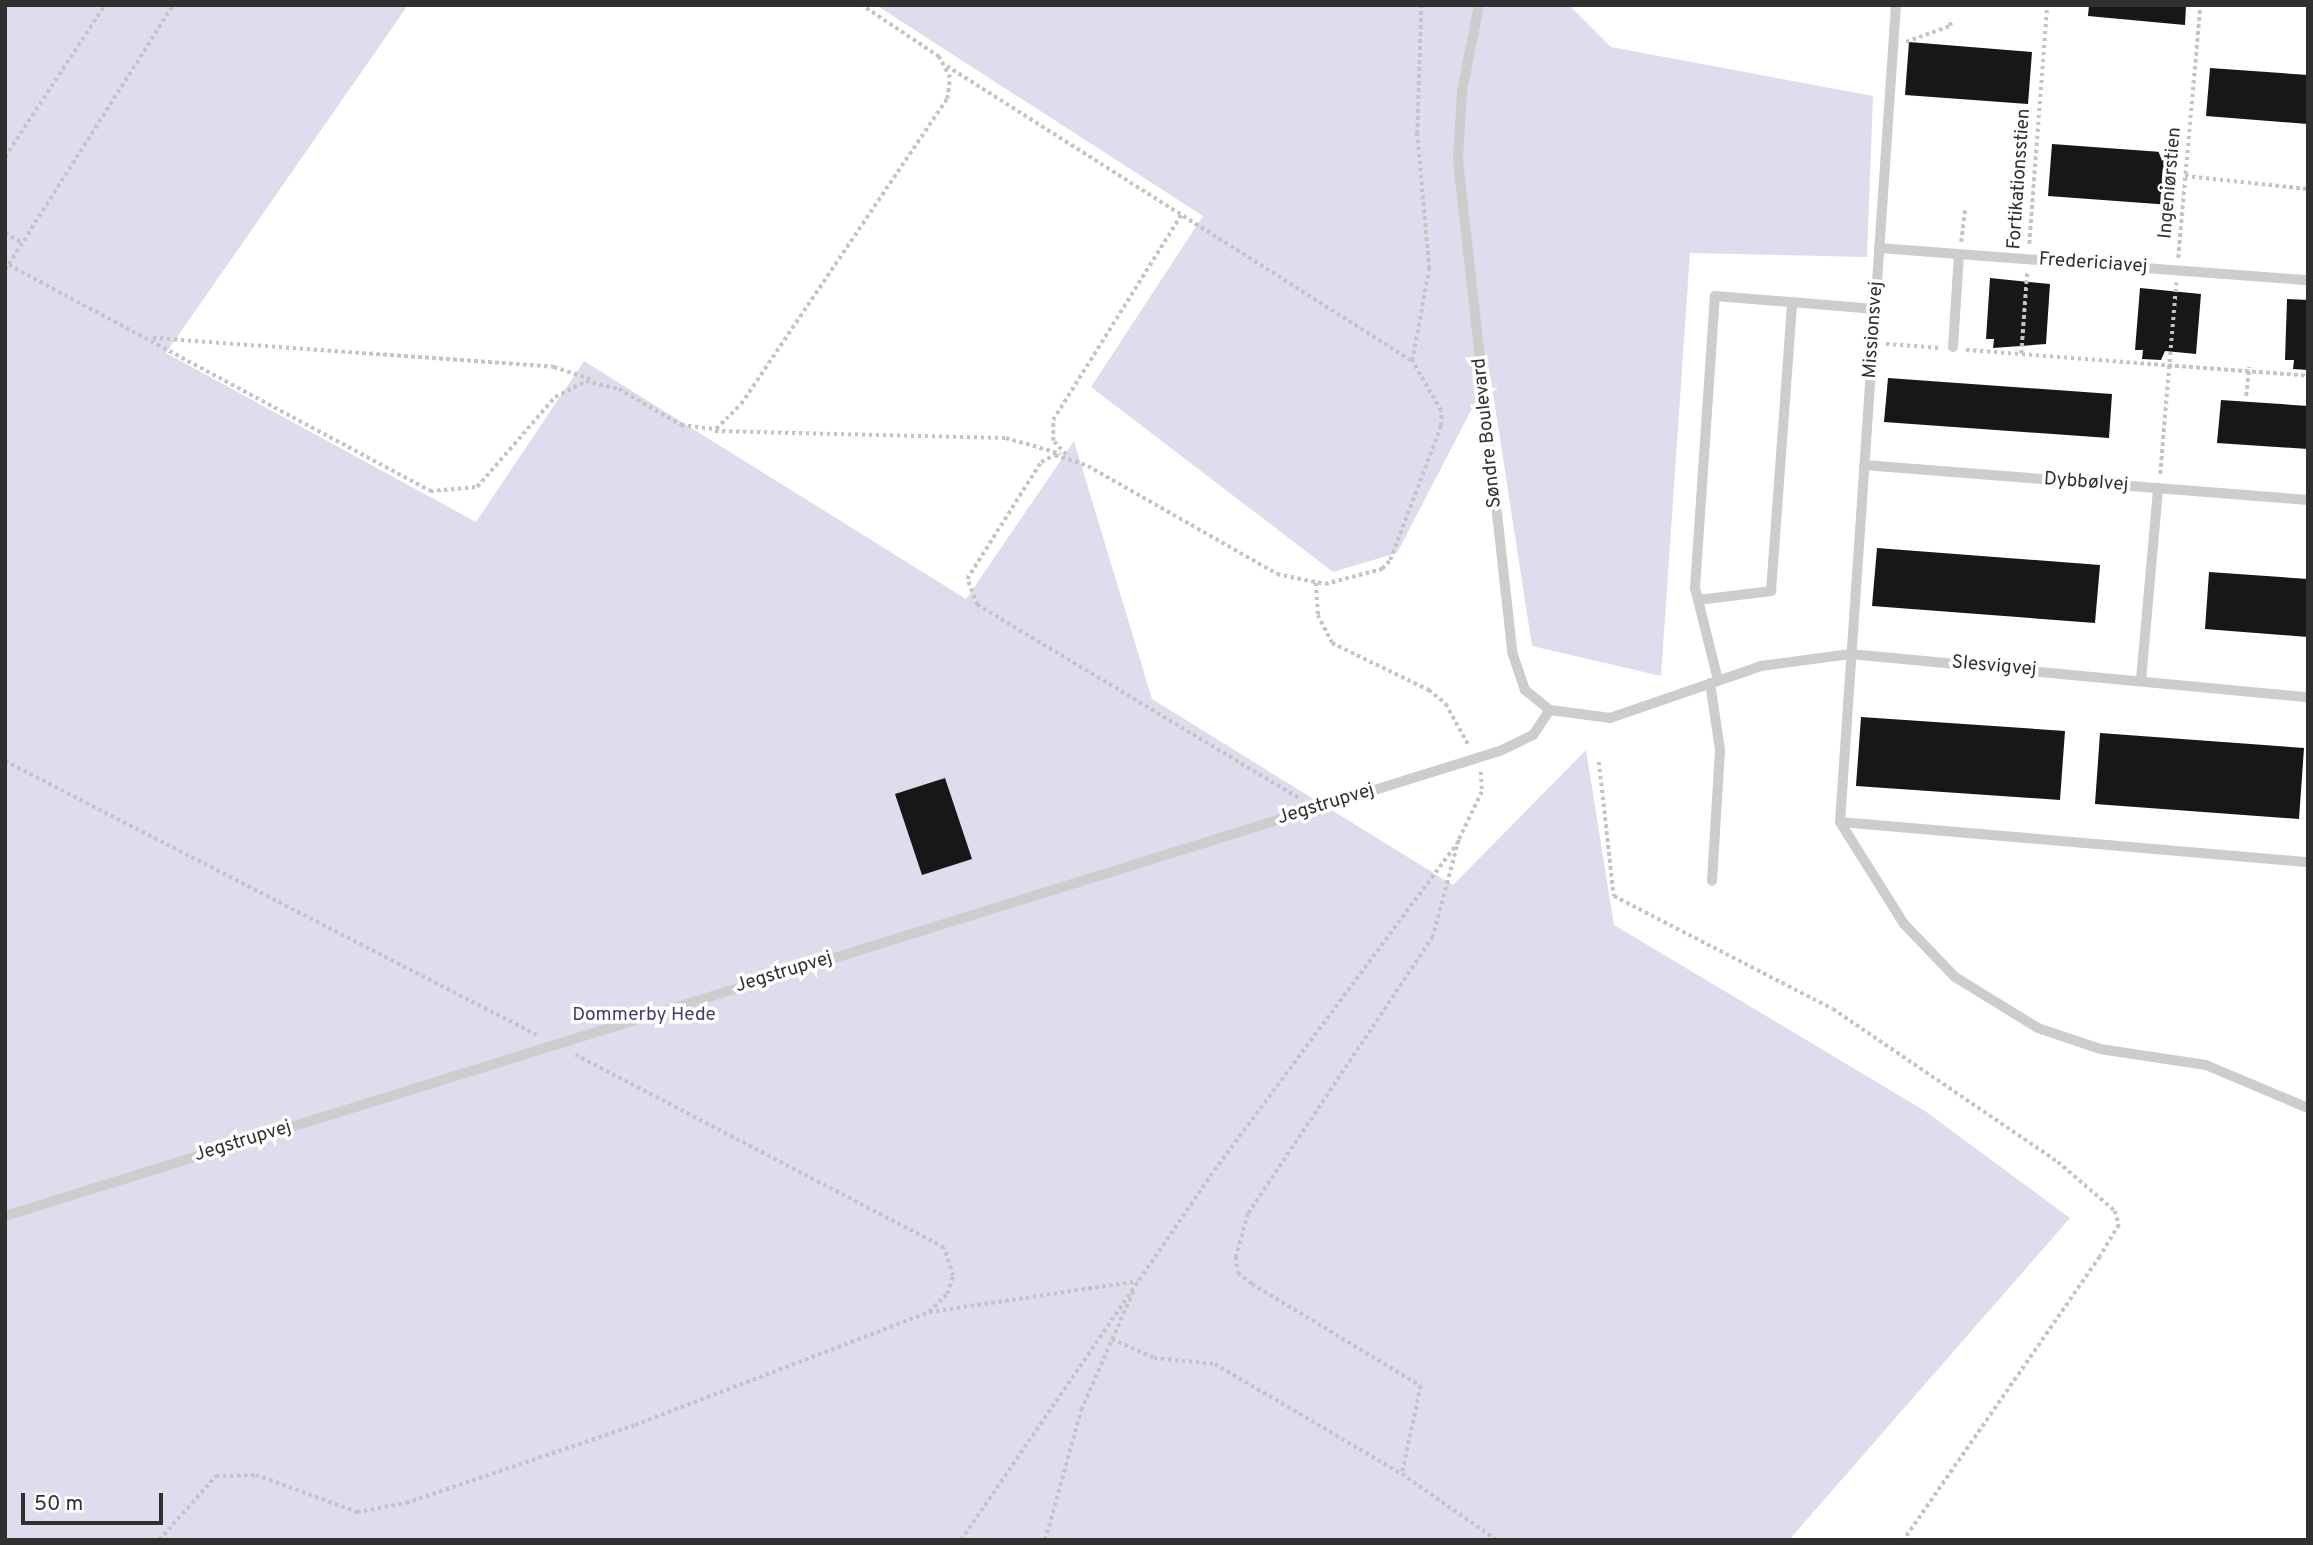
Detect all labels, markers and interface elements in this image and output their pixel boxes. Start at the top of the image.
street label: Fortikationsstien [2004,108,2036,250]
street label: Ingeniørstien [2155,126,2187,240]
street label: Fredericiavej [2038,249,2148,279]
street label: Missionsvej [1859,281,1889,379]
street label: Søndre Boulevard [1469,357,1507,509]
street label: Dybbølvej [2043,469,2129,497]
street label: Slesvigvej [1951,652,2037,682]
street label: Jegstrupvej [1275,779,1377,831]
street label: Jegstrupvej [733,947,835,999]
park label: Dommerby Hede [572,1005,716,1027]
street label: Jegstrupvej [192,1116,294,1168]
scale bar [24,1478,166,1522]
text: 50 m [34,1491,83,1518]

